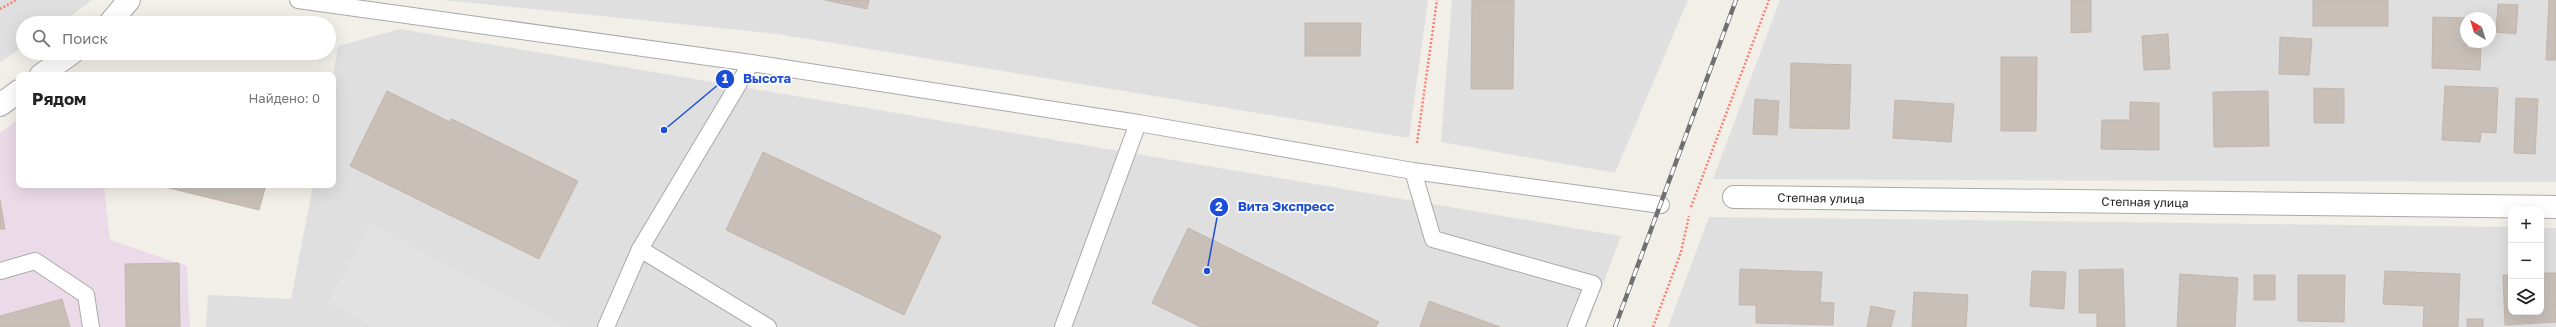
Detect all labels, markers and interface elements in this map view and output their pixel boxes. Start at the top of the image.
north arrow [2460,12,2496,48]
search box [16,16,336,60]
icon: search [30,27,52,49]
text: Поиск [62,29,108,47]
callout: Высота [715,66,799,91]
text: Высота [743,70,792,86]
text: 1 [722,71,728,86]
text: Рядом [32,88,86,109]
text: Найдено: 0 [248,90,320,106]
street label: Степная улица [1777,190,1865,206]
callout: Вита Экспресс [1209,194,1342,219]
street label: Степная улица [2101,194,2189,210]
text: Вита Экспресс [1238,198,1335,214]
text: 2 [1215,199,1223,214]
map controls [2508,207,2544,315]
button: + [2508,207,2544,243]
button: − [2508,243,2544,279]
button: layers [2508,279,2544,315]

